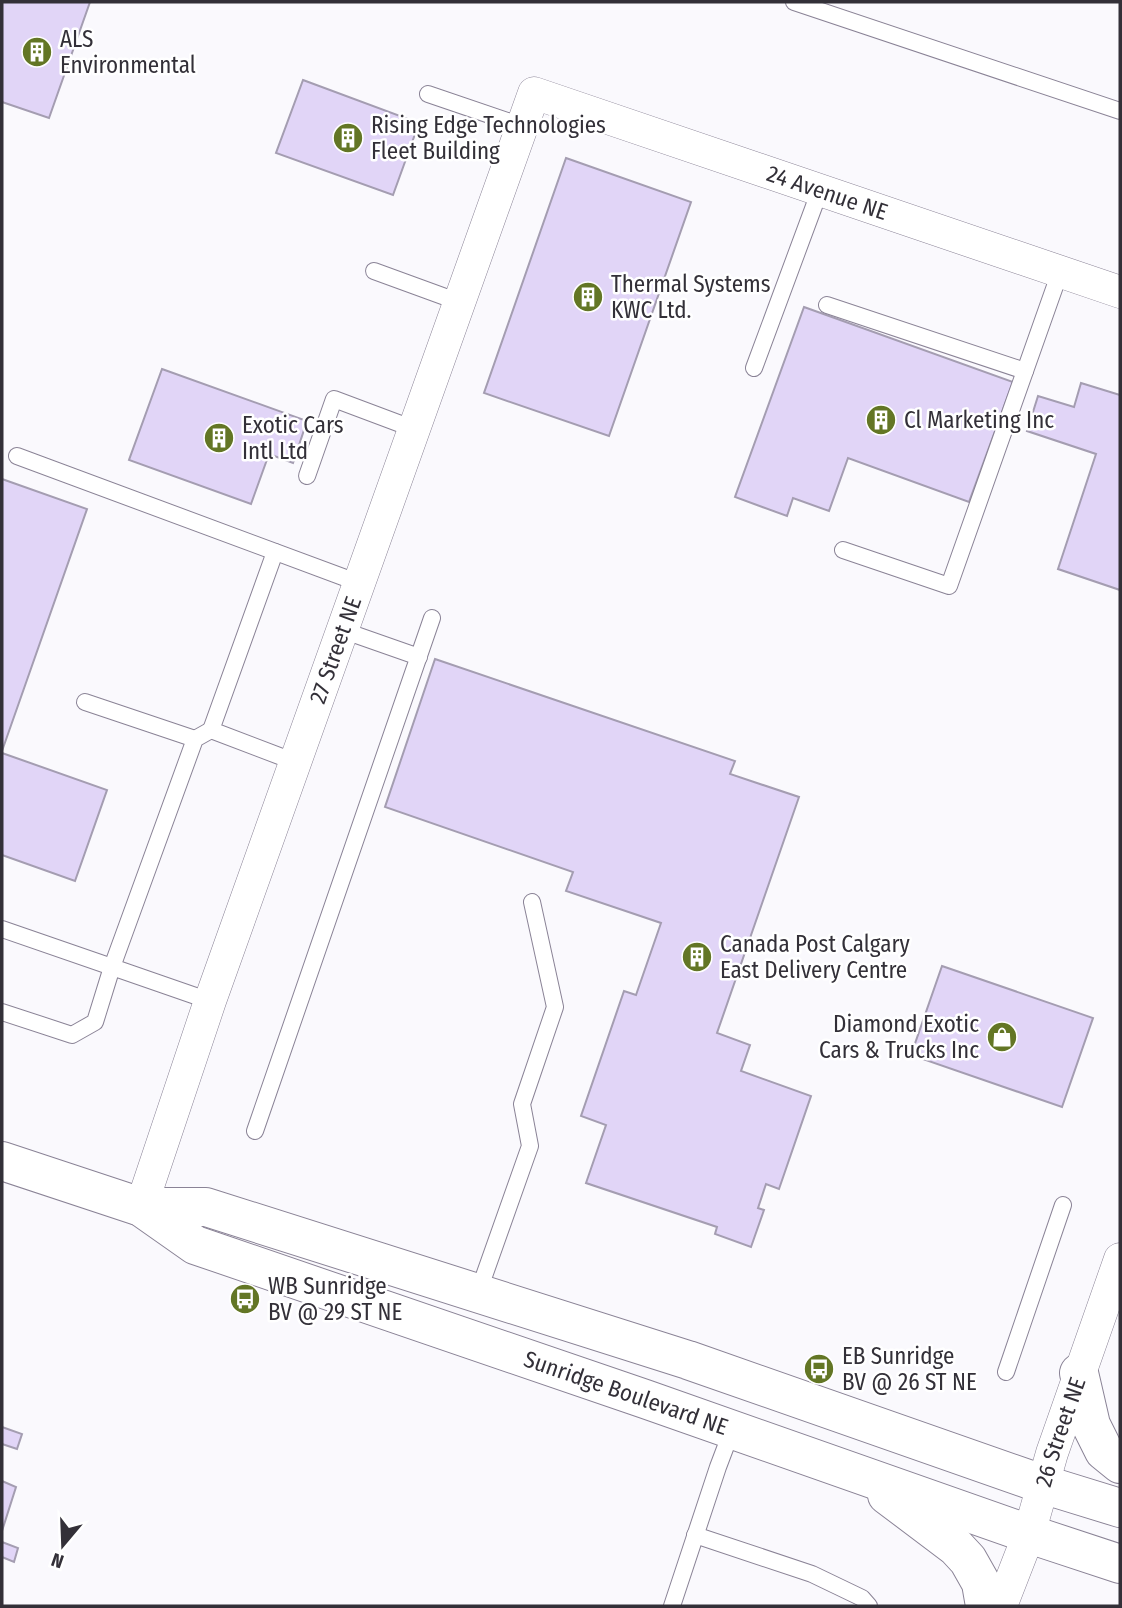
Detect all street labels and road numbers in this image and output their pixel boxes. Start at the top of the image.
street label: 24 Avenue NE [763,159,891,226]
street label: 27 Street NE [303,593,367,707]
street label: Sunridge Boulevard NE [520,1345,732,1441]
street label: 26 Street NE [1029,1373,1091,1490]

